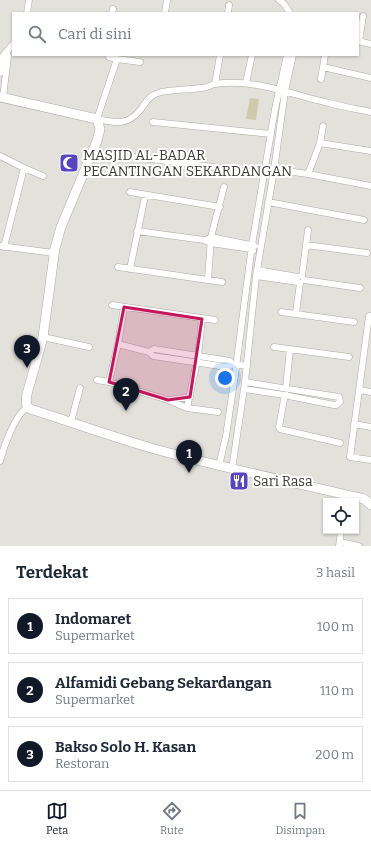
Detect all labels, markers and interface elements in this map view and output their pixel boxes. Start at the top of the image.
search box [12,12,359,56]
icon: search [26,23,48,45]
text: Cari di sini [58,25,131,43]
place label: MASJID AL-BADAR PECANTINGAN SEKARDANGAN [83,147,292,180]
mosque icon: MASJID AL-BADAR PECANTINGAN SEKARDANGAN [58,152,80,174]
pin: 3 [14,335,40,368]
your location [215,368,235,388]
pin: 2 [113,378,139,411]
pin: 1 [176,440,202,473]
restaurant icon: Sari Rasa [228,470,250,492]
place label: Sari Rasa [253,473,313,490]
map controls [323,498,359,534]
button: locate [323,498,359,534]
text: Terdekat [16,562,88,583]
text: 3 hasil [316,565,355,580]
text: Indomaret [55,610,132,628]
text: 1 [27,619,33,634]
text: 100 m [317,619,354,634]
text: Supermarket [55,628,135,643]
text: Alfamidi Gebang Sekardangan [55,674,272,692]
text: 2 [26,683,34,698]
text: 110 m [320,683,354,698]
text: Supermarket [55,692,135,707]
text: Bakso Solo H. Kasan [55,738,196,756]
text: 3 [26,747,34,762]
text: 200 m [315,747,354,762]
text: Restoran [55,756,109,771]
tab: Peta [46,800,68,837]
tab: Rute [160,800,184,837]
tab: Disimpan [276,800,325,837]

